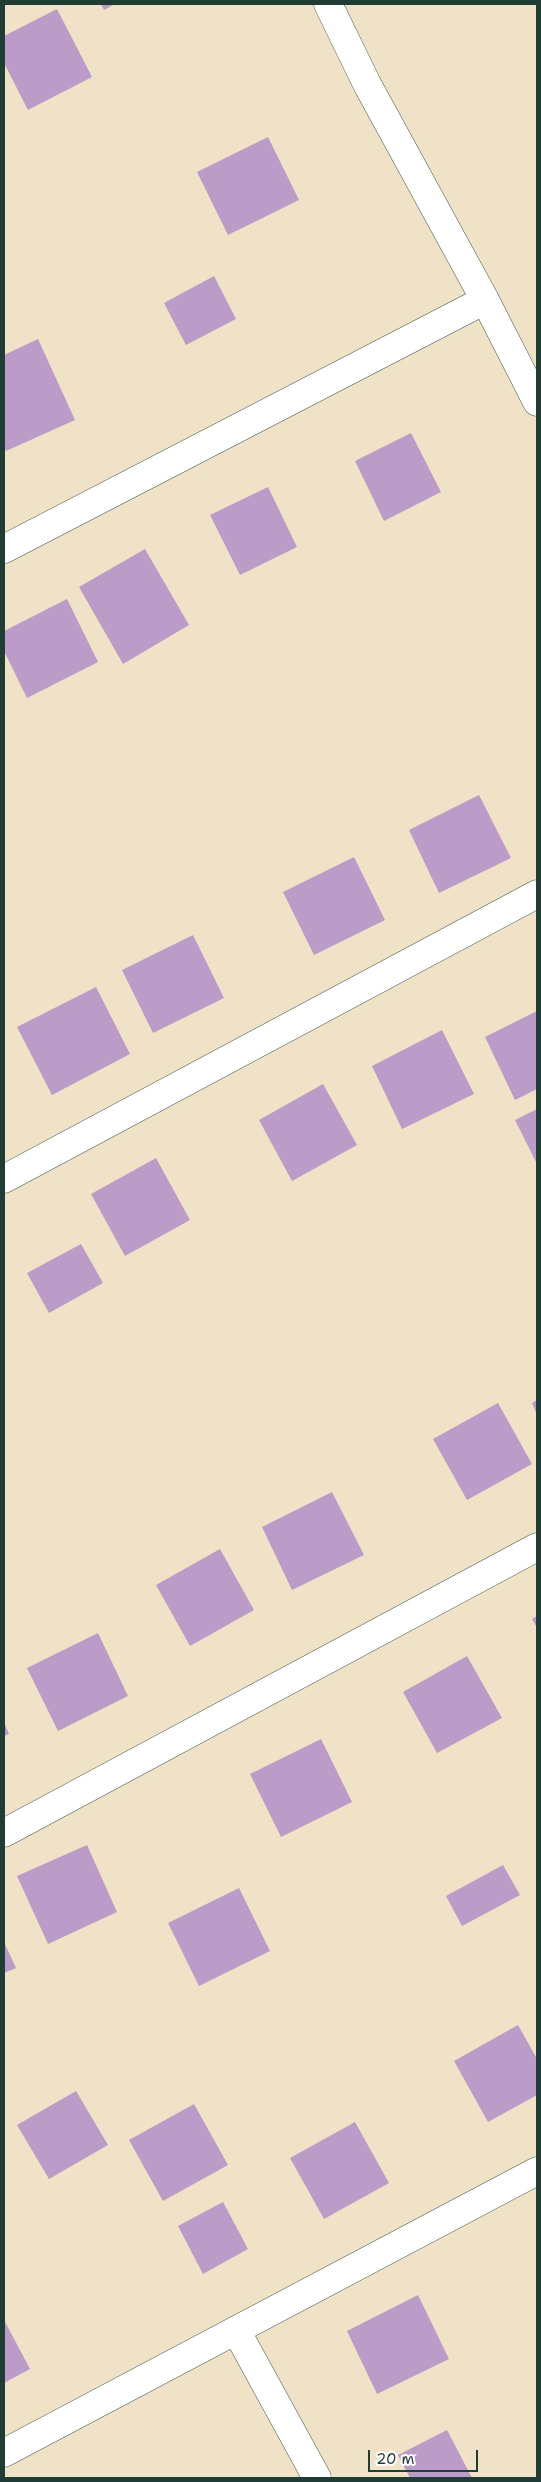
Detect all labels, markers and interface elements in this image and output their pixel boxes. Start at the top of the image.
scale bar [371,2440,481,2472]
text: 20 m [376,2449,415,2469]

